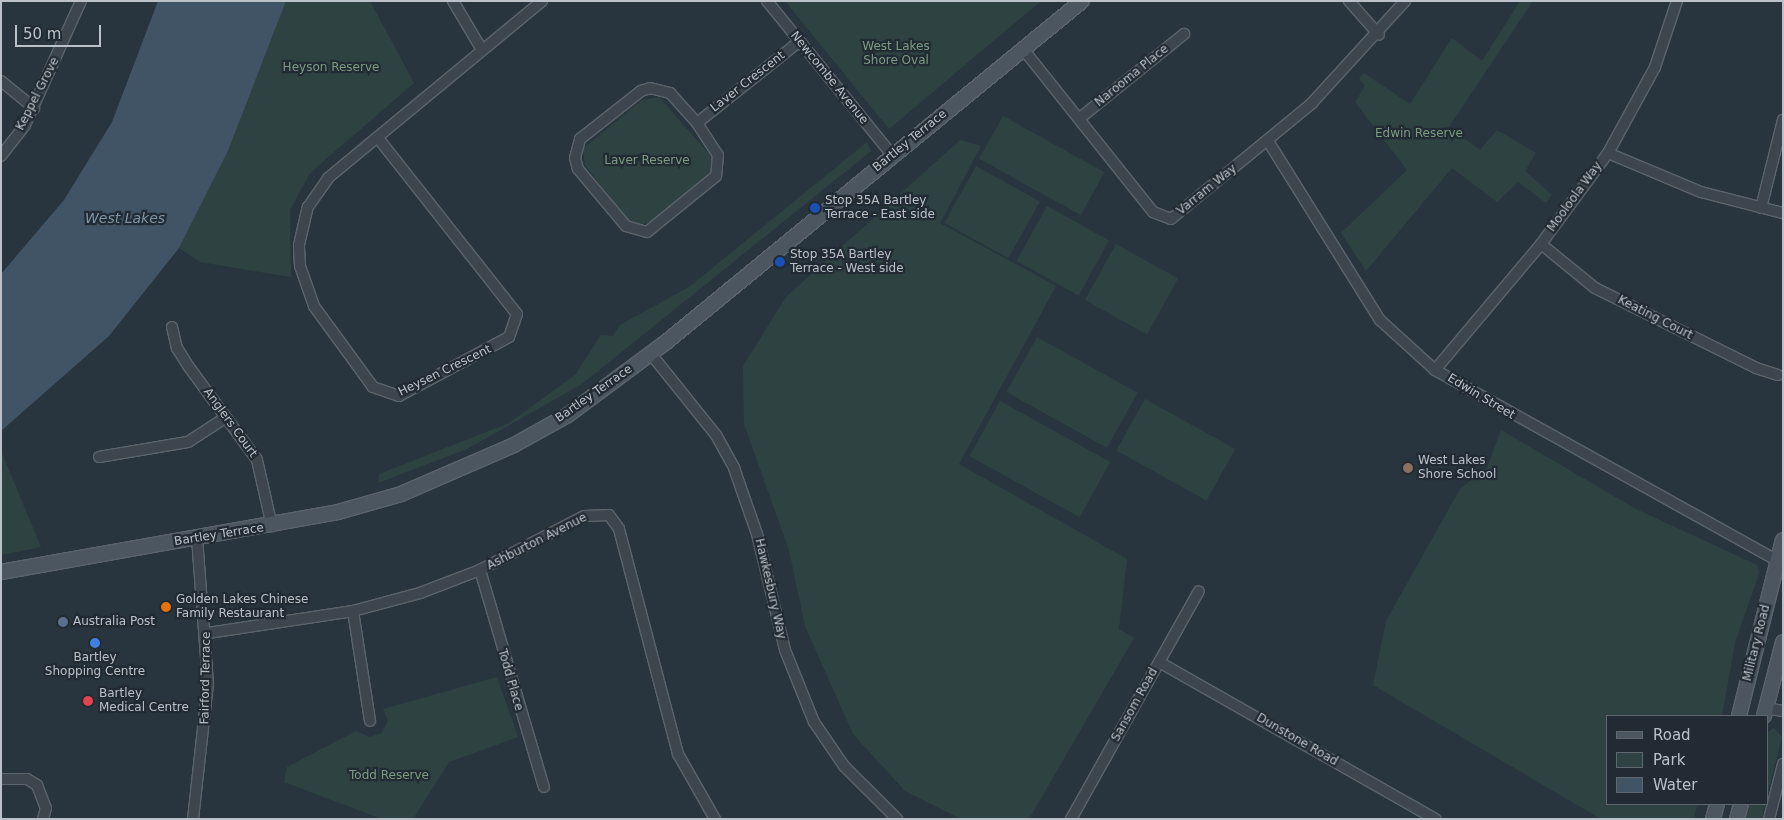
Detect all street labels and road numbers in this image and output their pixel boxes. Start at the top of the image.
street label: Newcombe Avenue [787,29,871,127]
street label: Narooma Place [1092,42,1172,110]
street label: Laver Crescent [708,49,788,115]
street label: Keppel Grove [13,55,63,133]
street label: Bartley Terrace [870,107,950,175]
street label: Mooloola Way [1545,159,1605,235]
street label: Varram Way [1174,162,1240,218]
street label: Keating Court [1615,293,1695,343]
street label: Heysen Crescent [396,342,494,400]
street label: Bartley Terrace [553,362,635,426]
street label: Edwin Street [1445,371,1517,423]
street label: Anglers Court [200,386,260,460]
street label: Ashburton Avenue [485,511,589,573]
street label: Bartley Terrace [173,521,265,549]
street label: Hawkesbury Way [751,537,789,641]
street label: Military Road [1741,603,1773,683]
street label: Fairford Terrace [198,631,214,725]
street label: Todd Place [494,647,526,713]
street label: Sansom Road [1109,666,1161,744]
street label: Dunstone Road [1254,711,1340,769]

